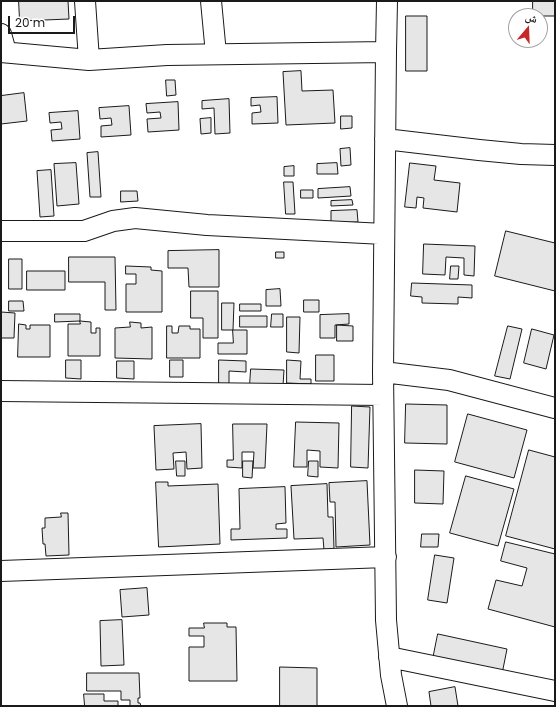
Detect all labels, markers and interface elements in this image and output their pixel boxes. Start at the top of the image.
scale bar [10,8,77,34]
north arrow [508,8,548,48]
text: ش [523,8,540,27]
text: 20 m [15,14,45,31]

